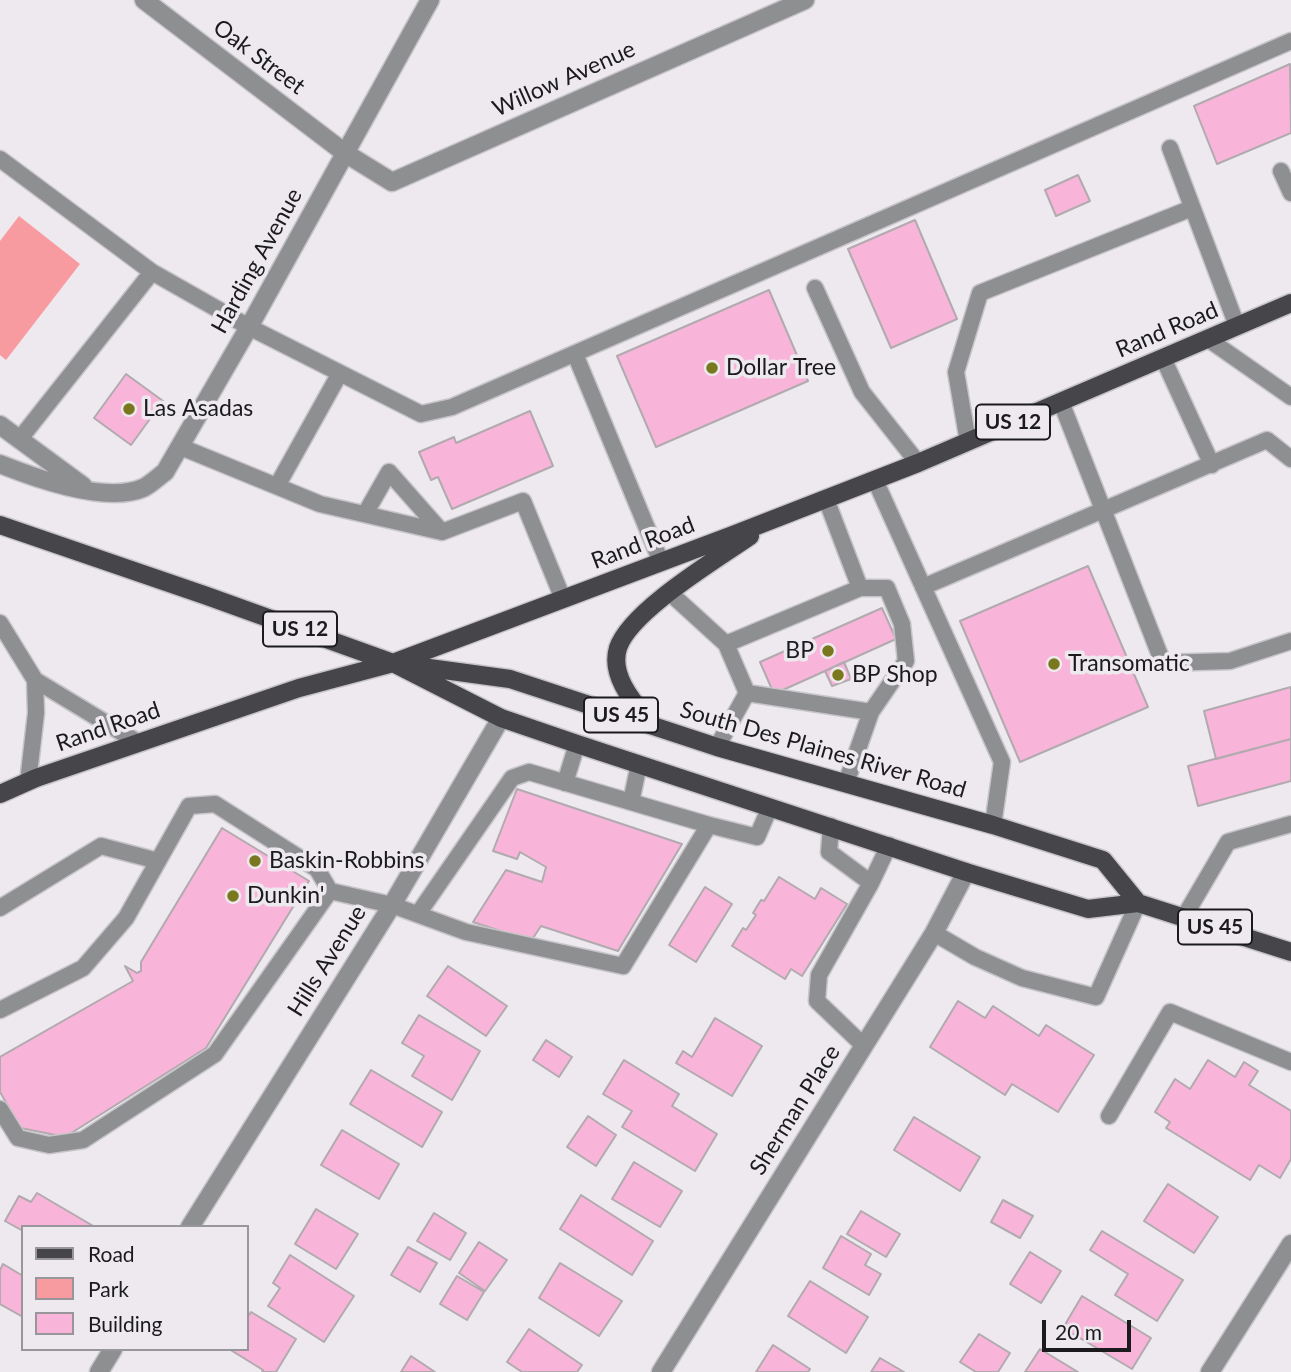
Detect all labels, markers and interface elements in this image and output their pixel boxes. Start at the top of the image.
street label: Oak Street [208,14,310,100]
street label: Willow Avenue [488,35,640,123]
street label: Harding Avenue [206,184,308,338]
street label: Rand Road [1112,296,1222,364]
place label: Dollar Tree [726,354,836,382]
marker: Dollar Tree [704,360,720,376]
place label: Las Asadas [143,395,253,423]
marker: Las Asadas [121,401,137,417]
road number: US 12 [976,404,1050,440]
street label: Rand Road [588,511,698,575]
road number: US 12 [263,612,337,646]
place label: BP [785,637,814,665]
marker: BP [820,643,836,659]
place label: Transomatic [1068,650,1190,678]
marker: Transomatic [1046,656,1062,672]
place label: BP Shop [852,661,938,689]
marker: BP Shop [830,667,846,683]
street label: Rand Road [52,696,164,758]
street label: South Des Plaines River Road [677,696,969,804]
road number: US 45 [584,698,658,732]
place label: Baskin-Robbins [269,847,424,875]
marker: Baskin-Robbins [247,853,263,869]
place label: Dunkin' [247,882,324,910]
marker: Dunkin' [225,888,241,904]
street label: Hills Avenue [282,900,372,1022]
road number: US 45 [1178,909,1252,944]
street label: Sherman Place [744,1040,846,1180]
legend [21,1225,248,1351]
text: Road [88,1241,135,1266]
text: Park [88,1276,129,1301]
scale bar [1046,1306,1135,1350]
text: Building [88,1311,163,1336]
text: 20 m [1055,1319,1102,1344]

